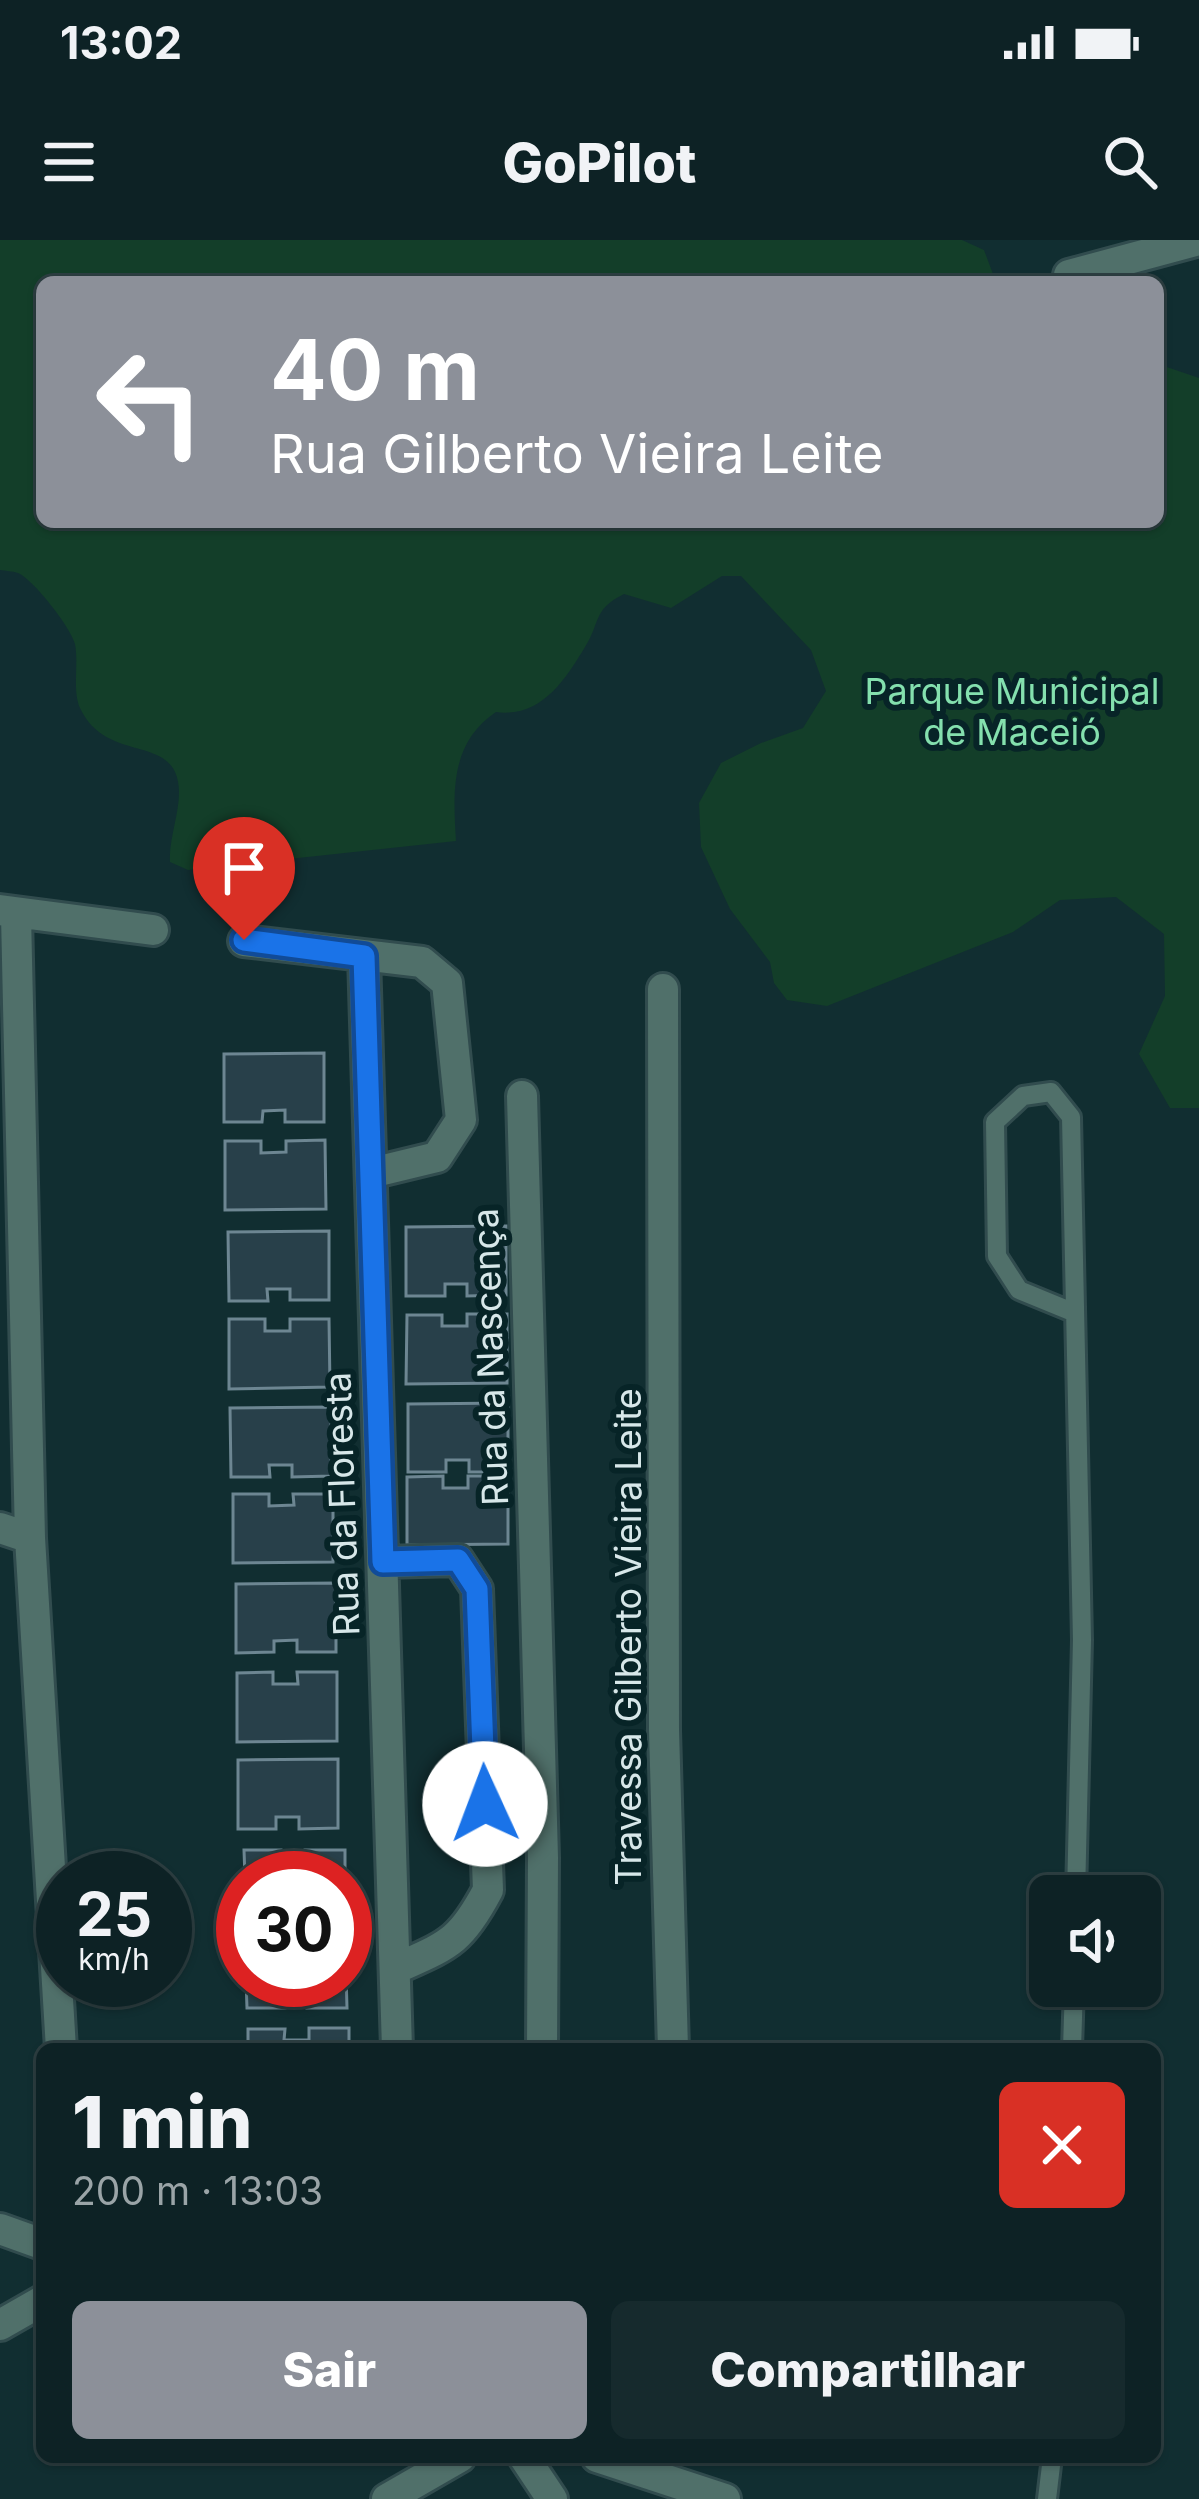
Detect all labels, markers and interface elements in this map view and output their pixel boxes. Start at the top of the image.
text: 13:02 [60,15,182,70]
icon: menu [36,129,102,195]
icon: search [1097,129,1163,195]
text: GoPilot [503,130,696,195]
text: 40 m [270,319,480,420]
icon: left [72,324,228,480]
text: Rua Gilberto Vieira Leite [270,421,884,486]
park label: Parque Municipal de Maceió [864,669,1160,754]
pin [193,817,295,940]
icon: arrive [211,835,277,901]
street label: Rua da Nascença [463,1208,517,1506]
street label: Rua da Floresta [315,1371,369,1637]
street label: Travessa Gilberto Vieira Leite [606,1388,650,1886]
position arrow [422,1741,548,1867]
speed limit sign: 30 [216,1851,372,2007]
map controls [1029,1875,1161,2007]
button: sound [1029,1875,1161,2007]
text: 25 [76,1878,152,1950]
text: km/h [78,1941,150,1977]
text: 1 min [72,2078,252,2165]
button: close [999,2082,1125,2208]
text: 200 m · 13:03 [72,2167,323,2214]
button: Sair [72,2301,587,2439]
button: Compartilhar [611,2301,1125,2439]

